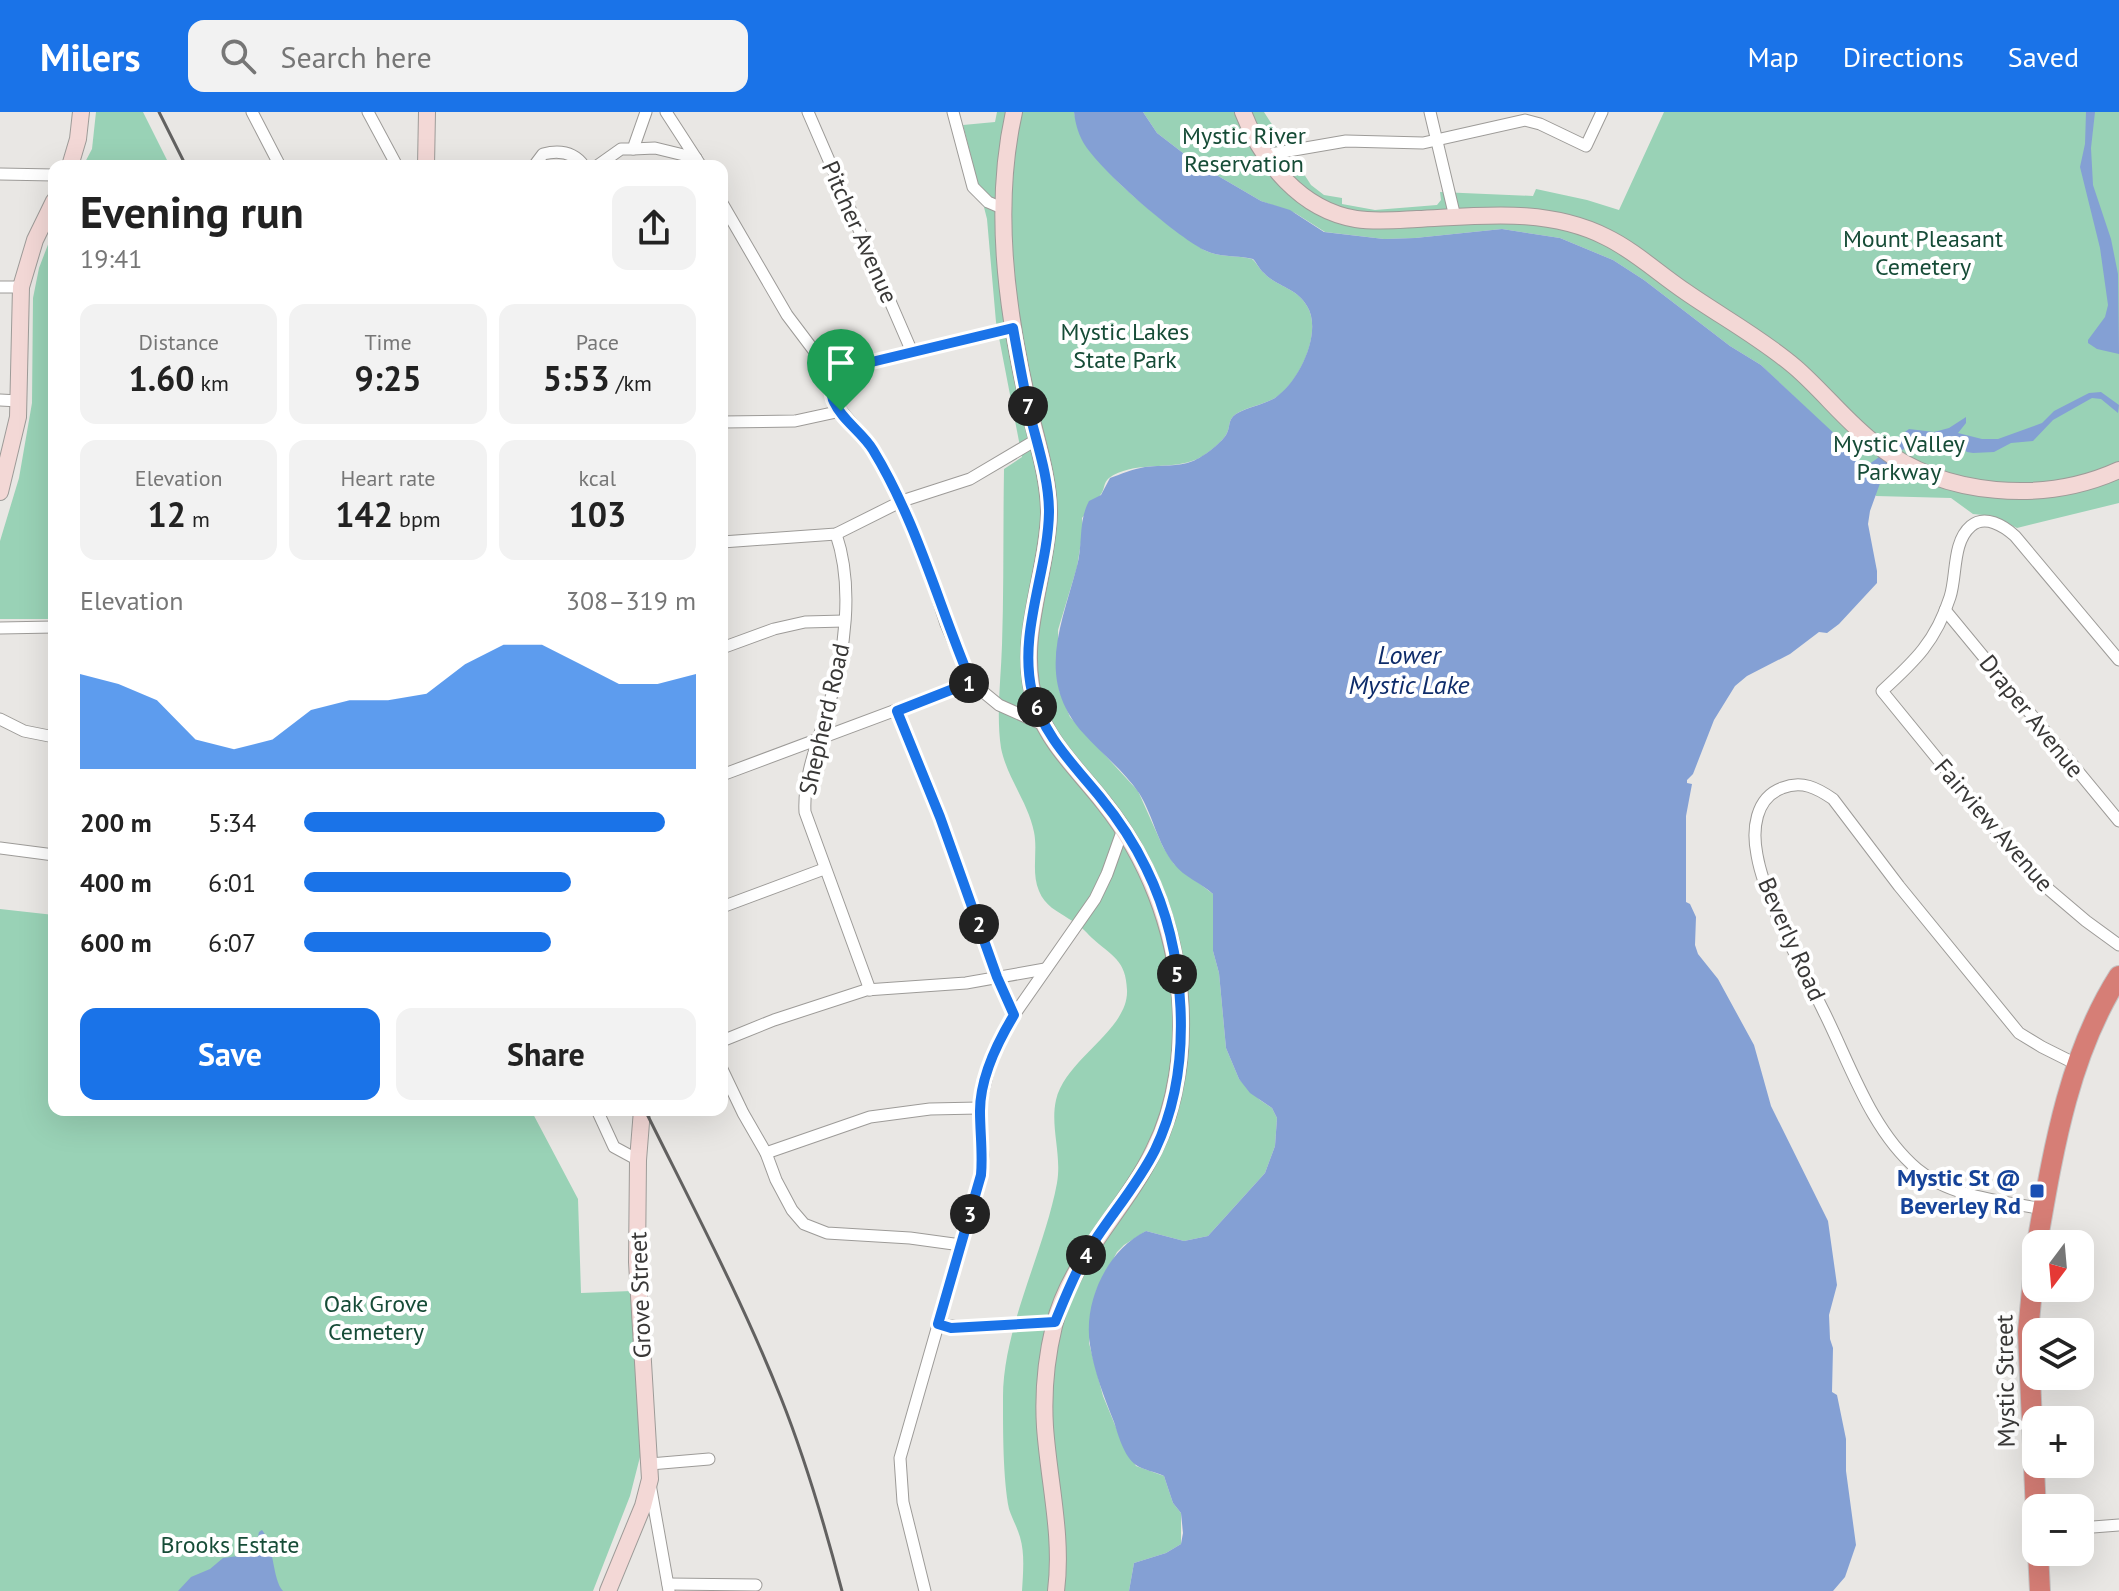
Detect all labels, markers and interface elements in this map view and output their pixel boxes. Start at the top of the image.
search box [188,20,748,92]
text: Milers [40,32,140,81]
icon: search [216,34,260,78]
text: Search here [280,37,432,76]
text: Map [1748,38,1799,75]
text: Directions [1843,38,1964,75]
text: Saved [2008,38,2079,75]
park label: Mystic River Reservation [1182,120,1306,179]
street label: Pitcher Avenue [815,156,905,308]
text: Evening run [80,183,304,240]
button: share [612,186,696,270]
park label: Mount Pleasant Cemetery [1843,223,2003,282]
text: 19:41 [80,242,142,275]
park label: Mystic Lakes State Park [1061,316,1189,375]
text: Distance [138,328,219,356]
text: Time [364,328,412,356]
text: Pace [576,328,619,356]
pin [807,329,875,411]
icon: arrive [819,341,863,385]
text: 1.60 [128,356,195,400]
text: 9:25 [355,356,421,400]
text: 5:53 [543,356,610,400]
text: km [195,369,229,397]
text: /km [610,369,652,397]
pin: 7 [1008,386,1048,426]
text: 7 [1022,392,1034,420]
park label: Mystic Valley Parkway [1833,428,1965,487]
text: Elevation [135,464,222,492]
text: Heart rate [340,464,436,492]
text: kcal [579,464,616,492]
text: 12 [148,492,186,536]
text: 142 [335,492,393,536]
text: 103 [568,492,626,536]
text: m [186,505,210,533]
text: bpm [393,505,441,533]
text: Elevation [80,584,184,617]
text: 308–319 m [566,584,696,617]
water label: Lower Mystic Lake [1349,638,1469,701]
street label: Shepherd Road [792,640,856,798]
street label: Draper Avenue [1973,648,2091,784]
pin: 1 [949,663,989,703]
text: 1 [963,669,975,697]
pin: 6 [1017,687,1057,727]
text: 6 [1031,693,1043,721]
street label: Fairview Avenue [1928,752,2060,898]
text: 200 m [80,806,152,839]
text: 5:34 [208,806,256,839]
text: 400 m [80,866,152,899]
text: 6:01 [208,866,256,899]
street label: Beverly Road [1751,872,1833,1006]
pin: 2 [959,904,999,944]
text: 2 [973,910,985,938]
text: 600 m [80,926,152,959]
text: 6:07 [208,926,256,959]
pin: 5 [1157,954,1197,994]
text: 5 [1171,960,1183,988]
button: Save [80,1008,380,1100]
button: Share [396,1008,696,1100]
place label: Mystic St @ Beverley Rd [1897,1162,2021,1221]
marker: Mystic St @ Beverley Rd [2028,1182,2046,1200]
pin: 3 [950,1194,990,1234]
text: 3 [964,1200,976,1228]
north arrow [2022,1230,2094,1302]
map controls [2022,1230,2094,1566]
street label: Grove Street [622,1231,658,1359]
pin: 4 [1066,1235,1106,1275]
text: 4 [1080,1241,1092,1269]
park label: Oak Grove Cemetery [324,1288,428,1347]
street label: Mystic Street [1988,1314,2022,1448]
button: layers [2022,1318,2094,1390]
button: + [2022,1406,2094,1478]
button: − [2022,1494,2094,1566]
park label: Brooks Estate [161,1529,299,1560]

